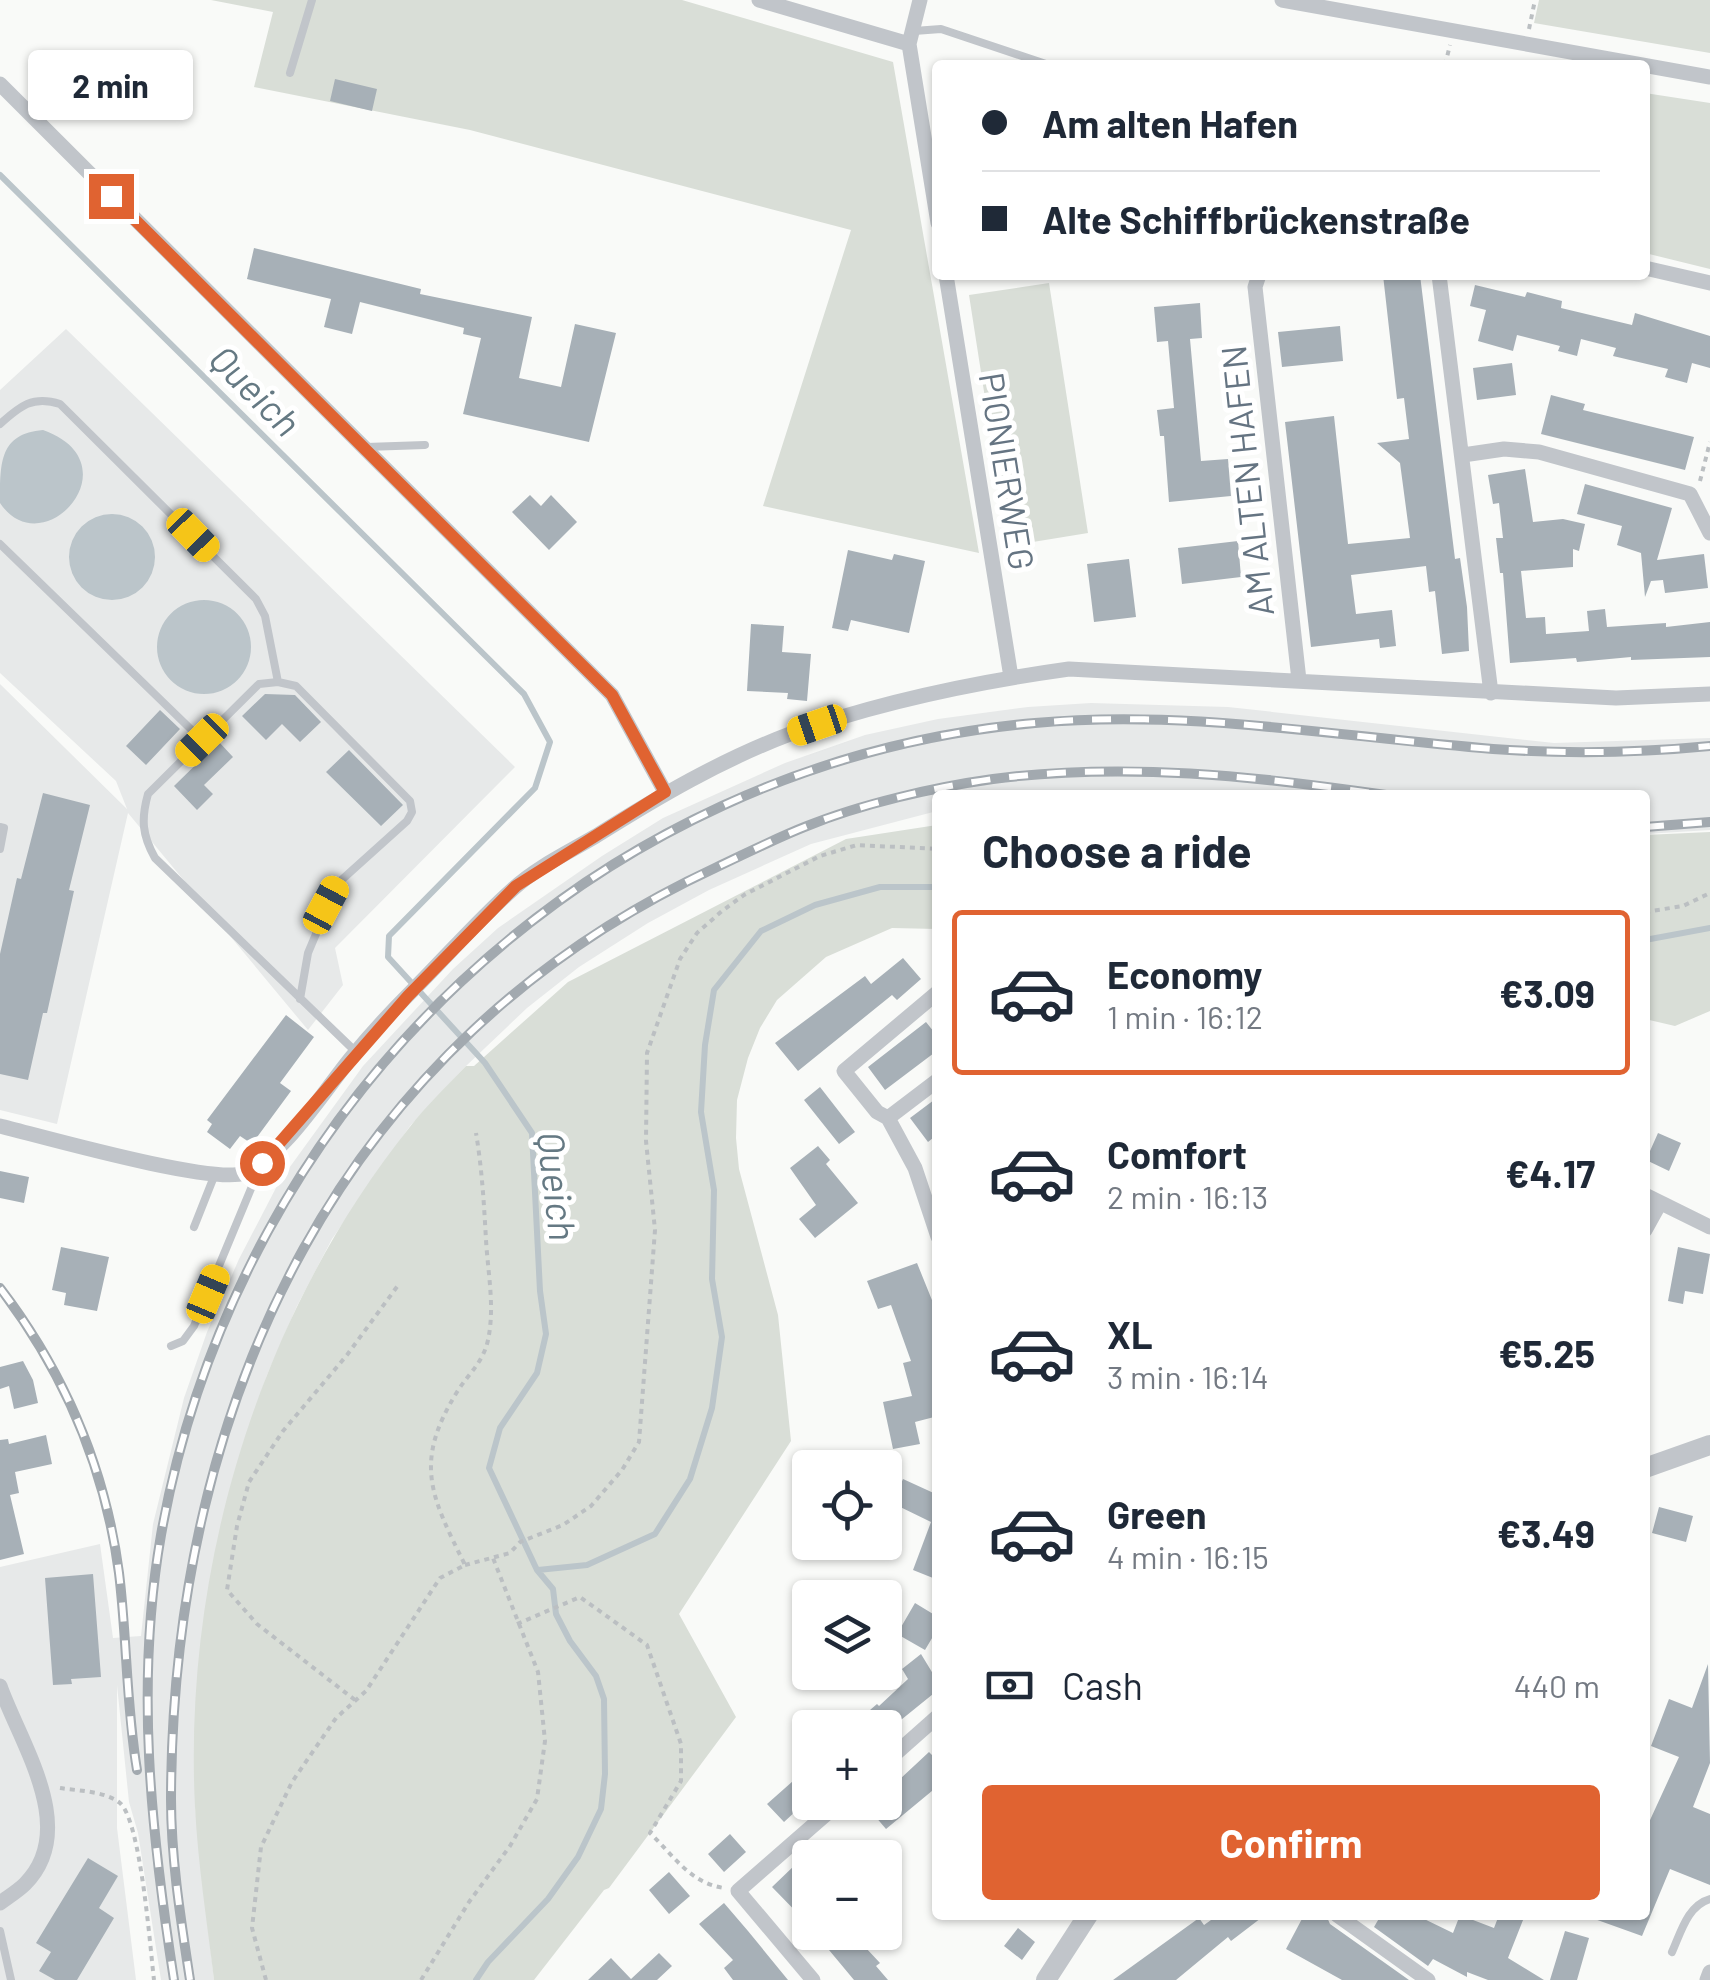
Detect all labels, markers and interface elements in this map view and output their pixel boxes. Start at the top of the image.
callout: 2 min [28,51,194,121]
text: 2 min [72,66,149,104]
text: Am alten Hafen [1042,100,1298,146]
route end [89,174,134,219]
text: Alte Schiffbrückenstraße [1042,196,1470,242]
water label: Queich [201,335,311,445]
street label: AM ALTEN HAFEN [1211,344,1281,618]
street label: PIONIERWEG [972,369,1044,573]
car [161,503,225,567]
car [784,701,850,749]
car [170,708,234,772]
text: Choose a ride [982,823,1252,877]
car [299,871,353,939]
icon: car [987,948,1077,1038]
text: Economy [1107,951,1262,997]
text: €3.09 [1499,970,1595,1016]
text: 1 min · 16:12 [1107,997,1263,1035]
icon: car [987,1128,1077,1218]
water label: Queich [529,1129,587,1243]
text: Comfort [1107,1131,1247,1177]
route start [240,1141,285,1186]
text: €4.17 [1505,1150,1595,1196]
text: 2 min · 16:13 [1107,1177,1268,1215]
car [182,1261,234,1327]
icon: car [987,1308,1077,1398]
text: XL [1107,1311,1153,1357]
text: €5.25 [1498,1330,1595,1376]
text: 3 min · 16:14 [1107,1357,1269,1395]
map controls [792,1450,902,1950]
button: locate [792,1450,902,1560]
icon: car [987,1488,1077,1578]
text: Green [1107,1491,1207,1537]
text: €3.49 [1497,1510,1595,1556]
text: 4 min · 16:15 [1107,1537,1269,1575]
button: layers [792,1580,902,1690]
icon: cash [982,1658,1037,1713]
text: Cash [1062,1662,1143,1708]
text: 440 m [1514,1666,1600,1704]
button: + [792,1710,902,1820]
button: Confirm [982,1785,1600,1900]
button: − [792,1840,902,1950]

